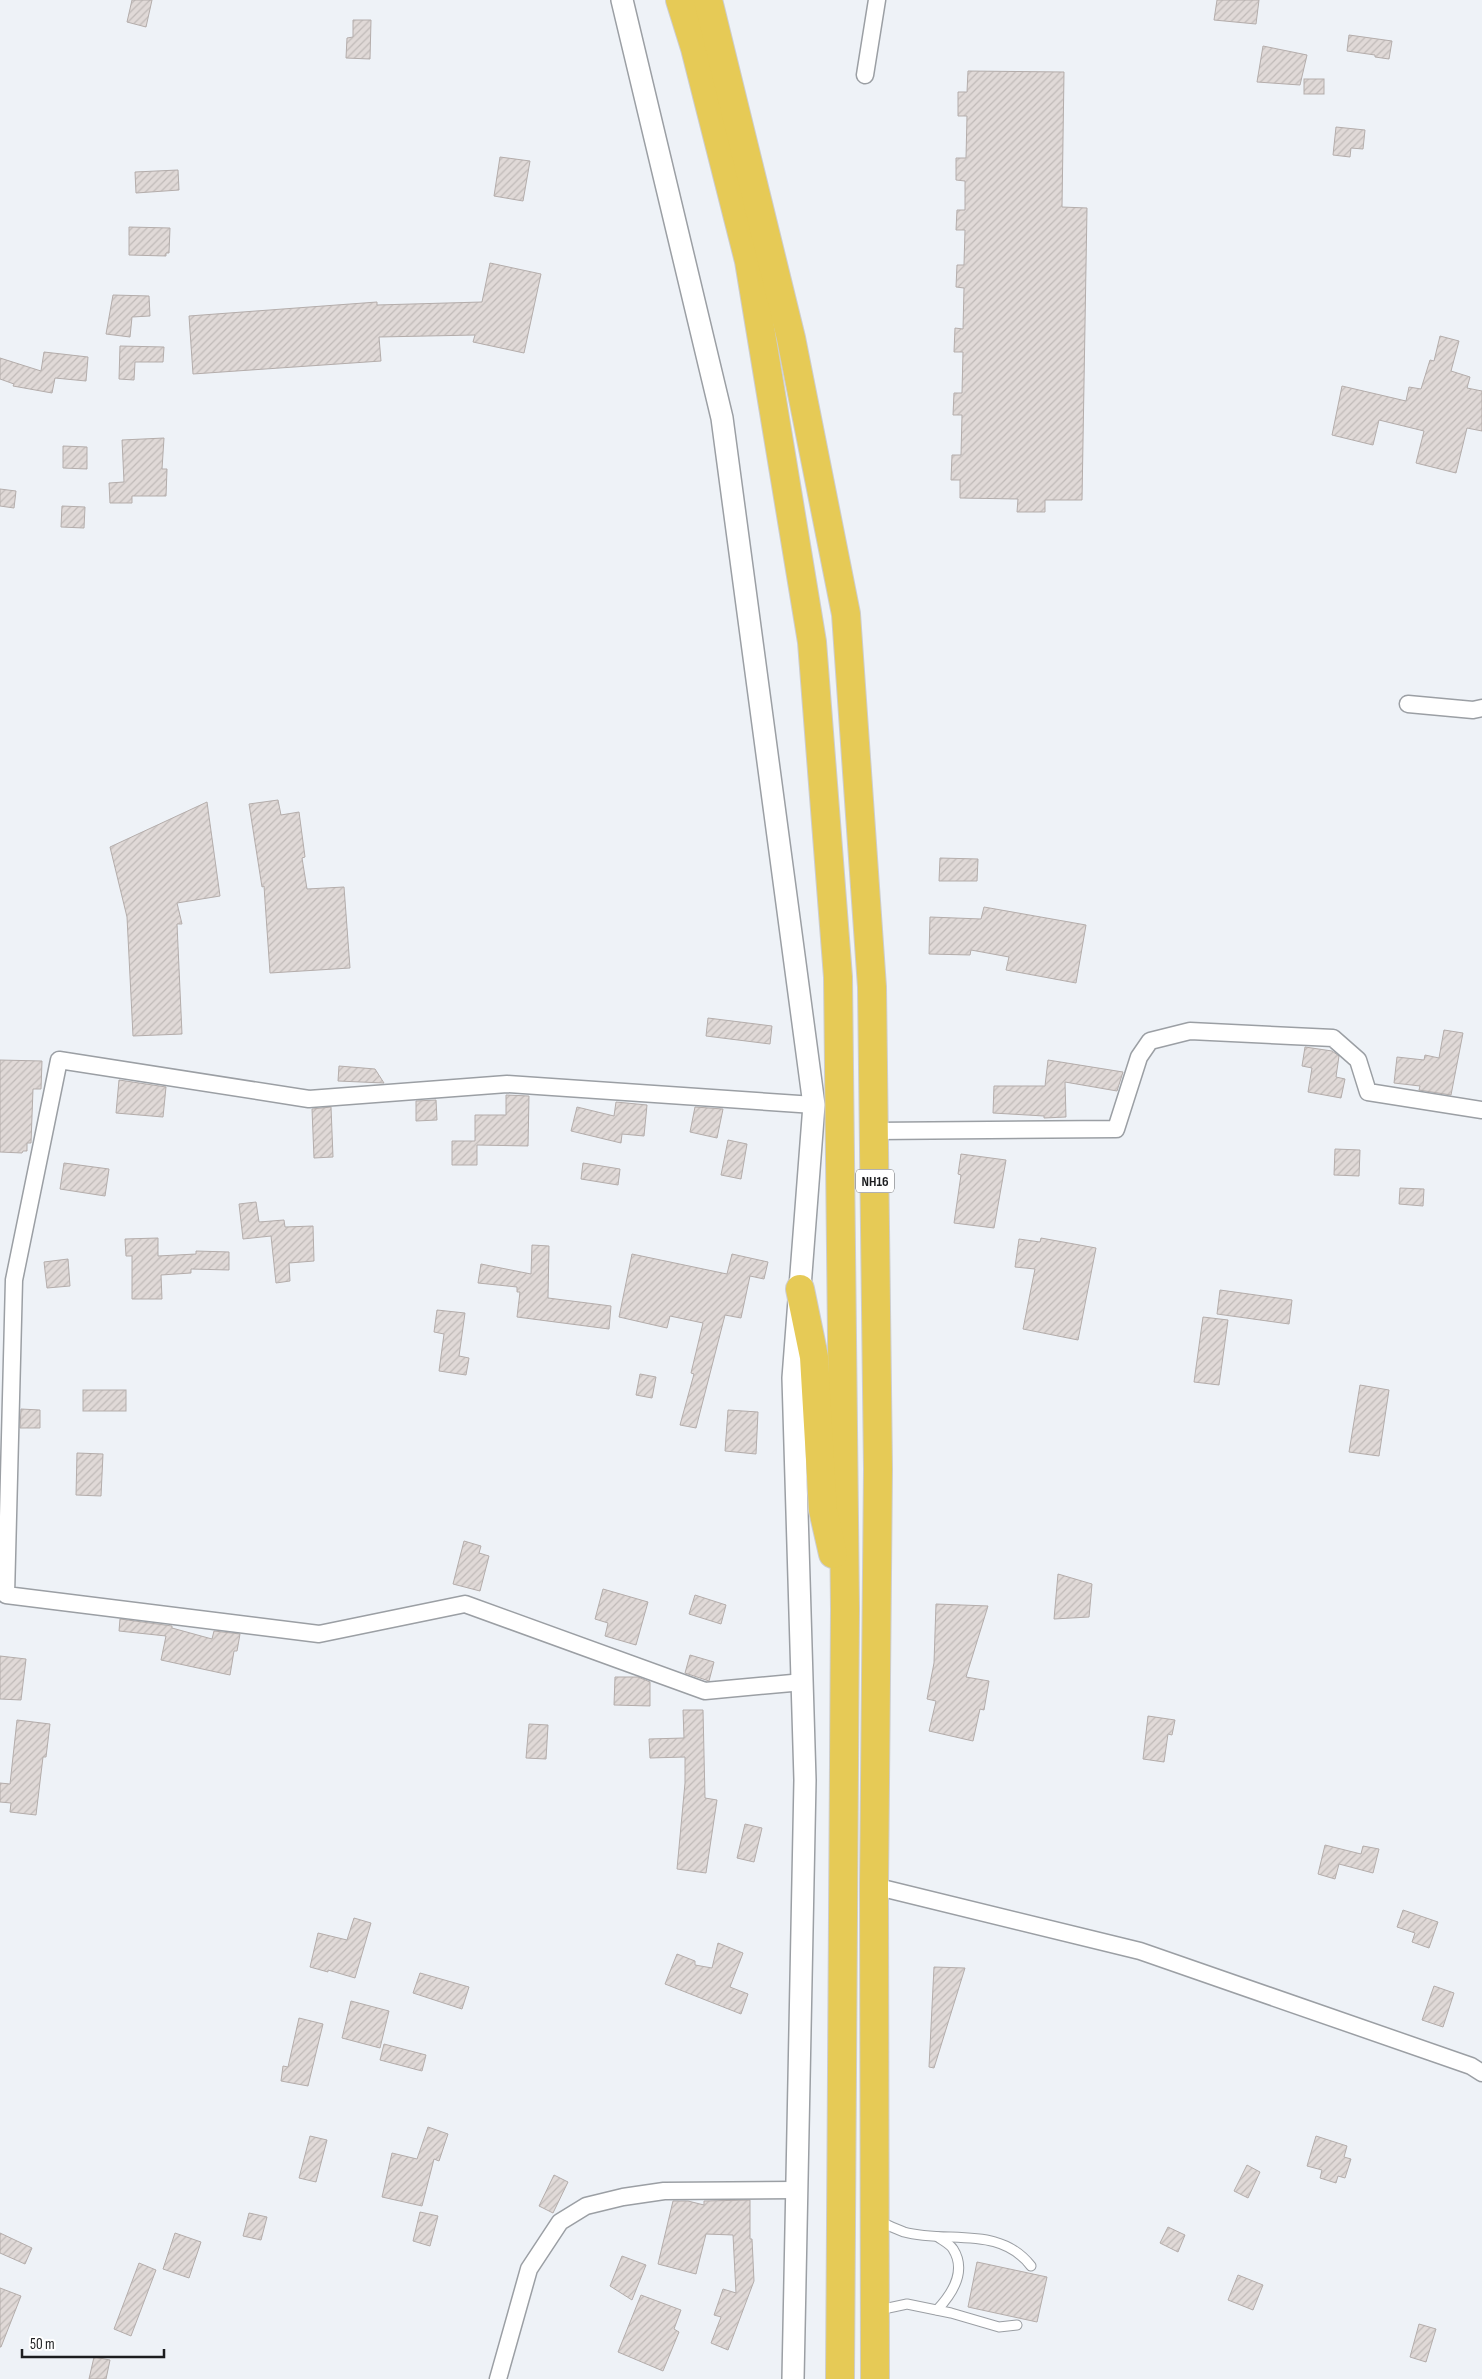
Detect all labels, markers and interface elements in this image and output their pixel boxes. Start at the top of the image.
road number: NH16 [856,1170,894,1192]
scale bar [22,2326,165,2358]
text: 50 m [30,2335,55,2354]

